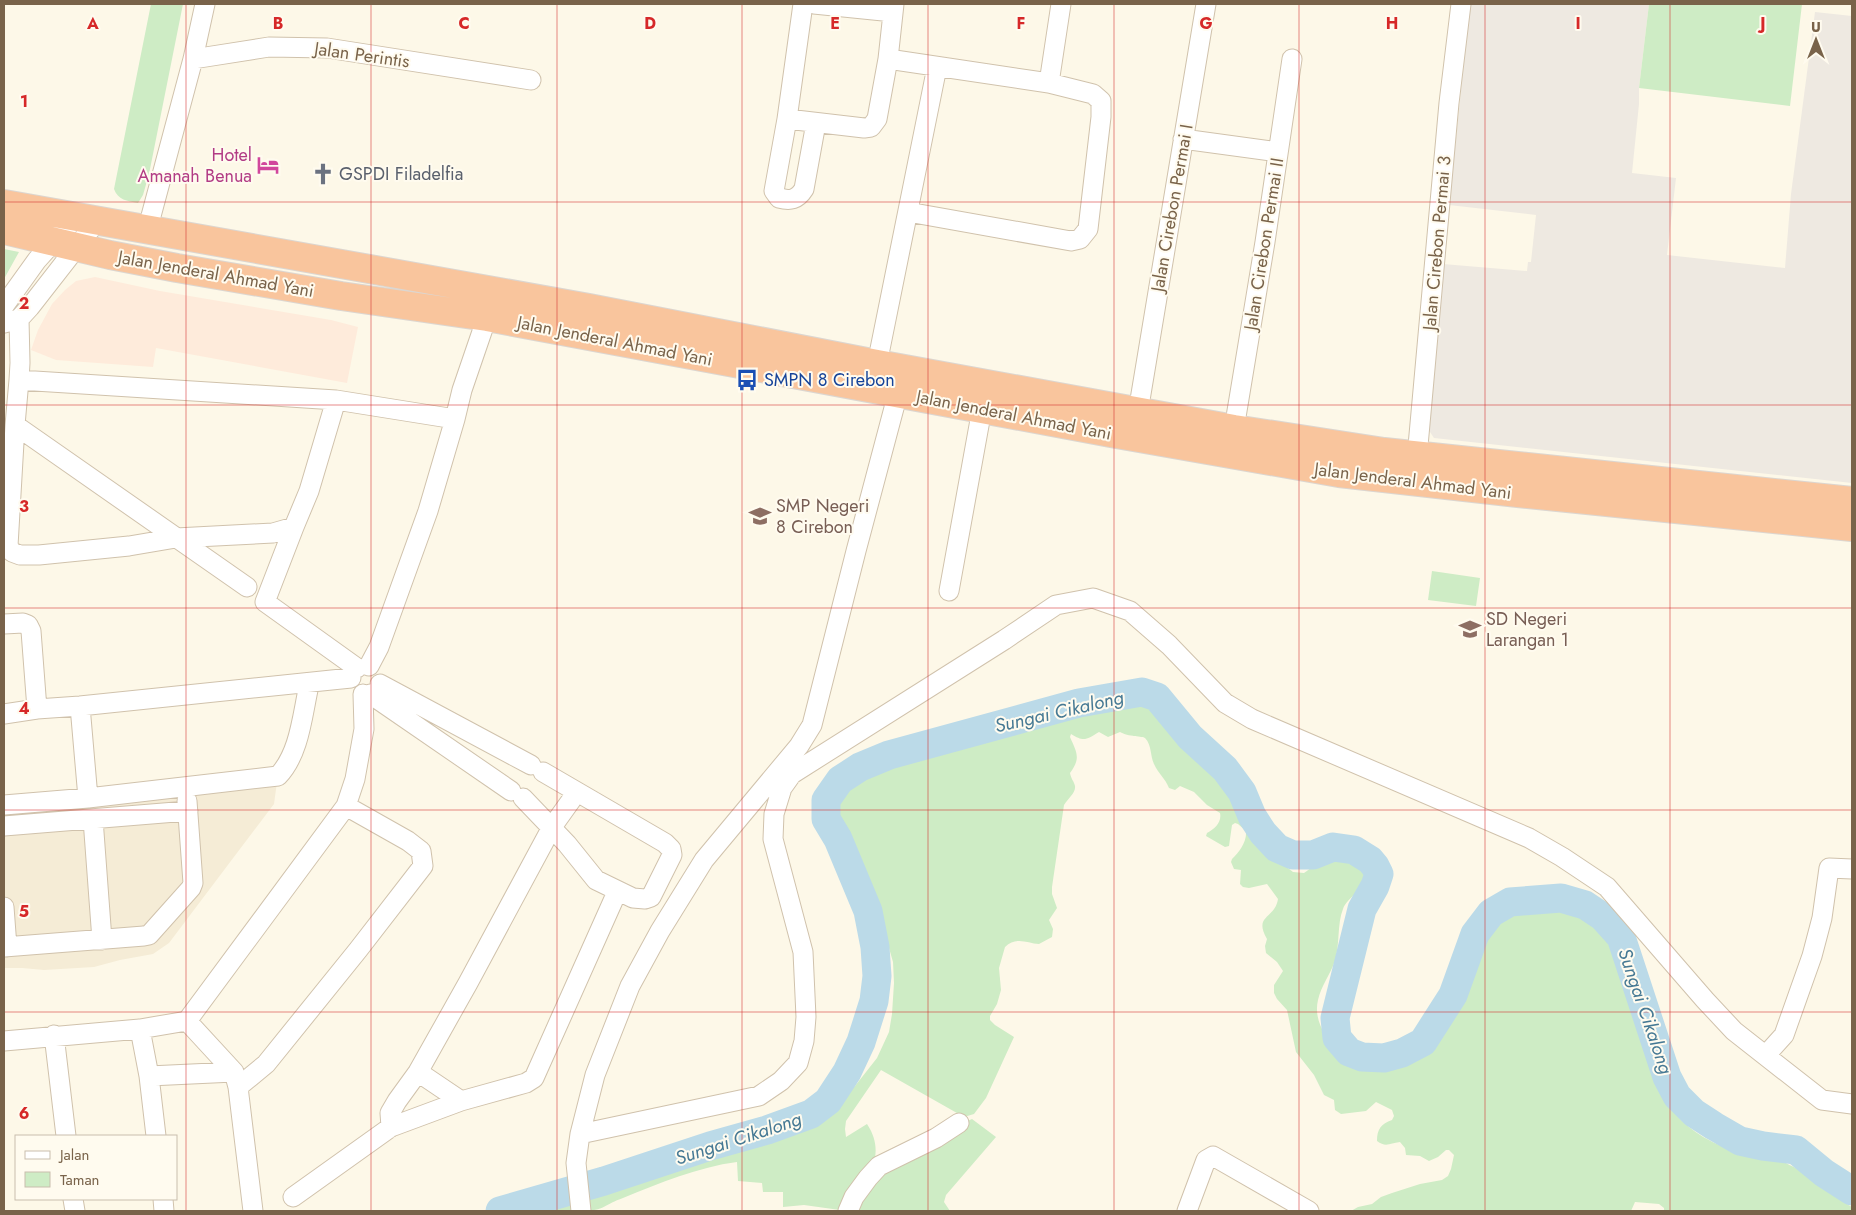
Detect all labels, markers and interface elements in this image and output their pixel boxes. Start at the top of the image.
text: A [86,12,99,35]
text: B [273,12,283,35]
text: C [458,12,470,35]
text: D [644,12,656,35]
text: E [830,12,840,35]
text: F [1017,12,1025,35]
text: G [1199,12,1213,35]
text: H [1386,12,1398,35]
text: I [1575,12,1581,35]
text: J [1757,12,1766,35]
north arrow [1791,15,1841,65]
text: U [1811,17,1821,37]
street label: Jalan Perintis [311,35,411,75]
text: 1 [20,90,28,113]
street label: Jalan Cirebon Permai I [1144,122,1200,296]
place label: Hotel Amanah Benua [138,142,252,189]
hotel icon: Hotel Amanah Benua [255,152,281,178]
street label: Jalan Cirebon Permai 3 [1416,154,1458,333]
street label: Jalan Cirebon Permai II [1237,156,1290,334]
church icon: GSPDI Filadelfia [310,161,336,187]
place label: GSPDI Filadelfia [339,161,463,187]
street label: Jalan Jenderal Ahmad Yani [114,244,316,304]
text: 2 [19,292,29,315]
street label: Jalan Jenderal Ahmad Yani [513,309,715,373]
bus stop icon: SMPN 8 Cirebon [734,367,760,393]
place label: SMPN 8 Cirebon [764,367,895,393]
street label: Jalan Jenderal Ahmad Yani [912,383,1114,447]
street label: Jalan Jenderal Ahmad Yani [1311,456,1513,506]
place label: SMP Negeri 8 Cirebon [776,493,869,540]
text: 3 [19,495,29,518]
school or university icon: SMP Negeri 8 Cirebon [747,503,773,529]
place label: SD Negeri Larangan 1 [1486,606,1569,653]
school or university icon: SD Negeri Larangan 1 [1457,616,1483,642]
water label: Sungai Cikalong [992,683,1127,739]
text: 4 [18,697,30,720]
text: 5 [19,900,29,923]
water label: Sungai Cikalong [1611,945,1680,1078]
text: 6 [19,1102,29,1125]
water label: Sungai Cikalong [671,1105,805,1172]
legend [15,1135,178,1200]
text: Jalan [58,1144,89,1166]
text: Taman [60,1169,99,1191]

